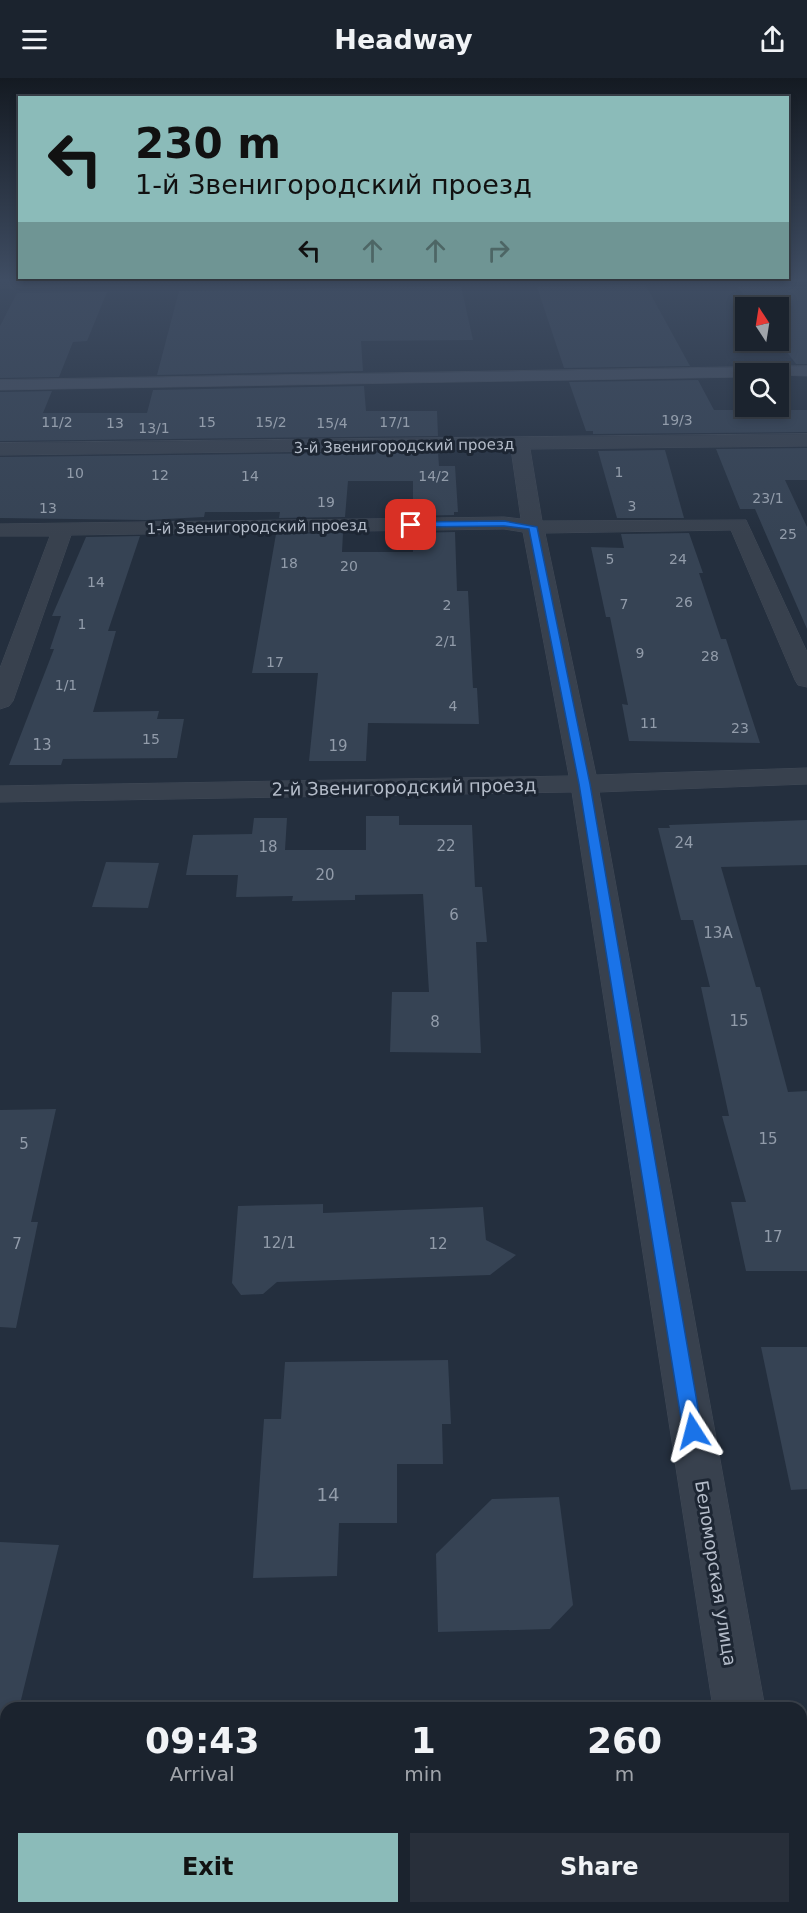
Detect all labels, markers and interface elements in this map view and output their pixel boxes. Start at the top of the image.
icon: menu [18,23,51,56]
icon: share [756,23,789,56]
text: Headway [334,24,473,55]
text: 230 m [135,119,281,168]
icon: left [36,120,114,198]
text: 1-й Звенигородский проезд [135,169,532,200]
icon: left [293,234,326,267]
icon: ahead [356,234,389,267]
icon: ahead [419,234,452,267]
icon: right [482,234,515,267]
north arrow [735,297,789,351]
map controls [735,297,789,417]
button: search [735,363,789,417]
house number: 19/3 [661,412,693,428]
house number: 11/2 [41,414,73,430]
house number: 15 [198,414,216,430]
house number: 15/2 [255,414,287,430]
house number: 17/1 [379,414,411,430]
house number: 13 [106,415,124,431]
house number: 15/4 [316,415,348,431]
house number: 13/1 [138,420,170,436]
street label: 3-й Звенигородский проезд [294,435,514,457]
house number: 1 [615,464,623,480]
house number: 10 [66,465,84,481]
house number: 12 [151,467,169,483]
house number: 14 [241,468,259,484]
house number: 14/2 [418,468,450,484]
house number: 23/1 [752,490,784,506]
house number: 19 [317,494,335,510]
house number: 3 [628,498,636,514]
pin [385,499,436,550]
house number: 13 [39,500,57,516]
icon: arrive [394,508,427,541]
street label: 1-й Звенигородский проезд [147,516,367,538]
house number: 25 [779,526,797,542]
house number: 5 [606,551,614,567]
house number: 24 [669,551,687,567]
house number: 18 [280,555,298,571]
house number: 20 [340,558,358,574]
house number: 14 [87,574,105,590]
house number: 26 [675,594,693,610]
house number: 7 [620,596,628,612]
house number: 2 [443,597,451,613]
house number: 1 [78,616,86,632]
house number: 2/1 [435,633,457,649]
house number: 9 [636,645,644,661]
house number: 28 [701,648,719,664]
house number: 17 [266,654,284,670]
house number: 1/1 [55,677,77,693]
house number: 4 [449,698,458,714]
house number: 11 [640,715,658,731]
house number: 23 [731,720,749,736]
house number: 15 [142,731,160,747]
house number: 13 [32,736,52,754]
house number: 19 [328,737,348,755]
street label: 2-й Звенигородский проезд [272,774,536,800]
house number: 24 [674,834,694,852]
house number: 22 [436,837,456,855]
house number: 18 [258,838,278,856]
house number: 20 [315,866,335,884]
house number: 6 [449,906,459,924]
house number: 13А [703,924,733,942]
house number: 15 [729,1012,749,1030]
house number: 8 [430,1013,440,1031]
house number: 15 [758,1130,778,1148]
house number: 5 [19,1135,29,1153]
house number: 17 [763,1228,783,1246]
house number: 12/1 [262,1234,296,1252]
house number: 7 [12,1235,22,1253]
house number: 12 [428,1235,448,1253]
position arrow [661,1399,725,1463]
street label: Беломорская улица [691,1479,741,1667]
house number: 14 [317,1484,339,1505]
text: 09:43 [145,1720,259,1761]
text: 1 [411,1720,436,1761]
text: 260 [587,1720,662,1761]
text: Arrival [170,1762,235,1786]
text: min [404,1762,442,1786]
text: m [615,1762,634,1786]
button: Exit [18,1833,398,1902]
button: Share [410,1833,789,1902]

